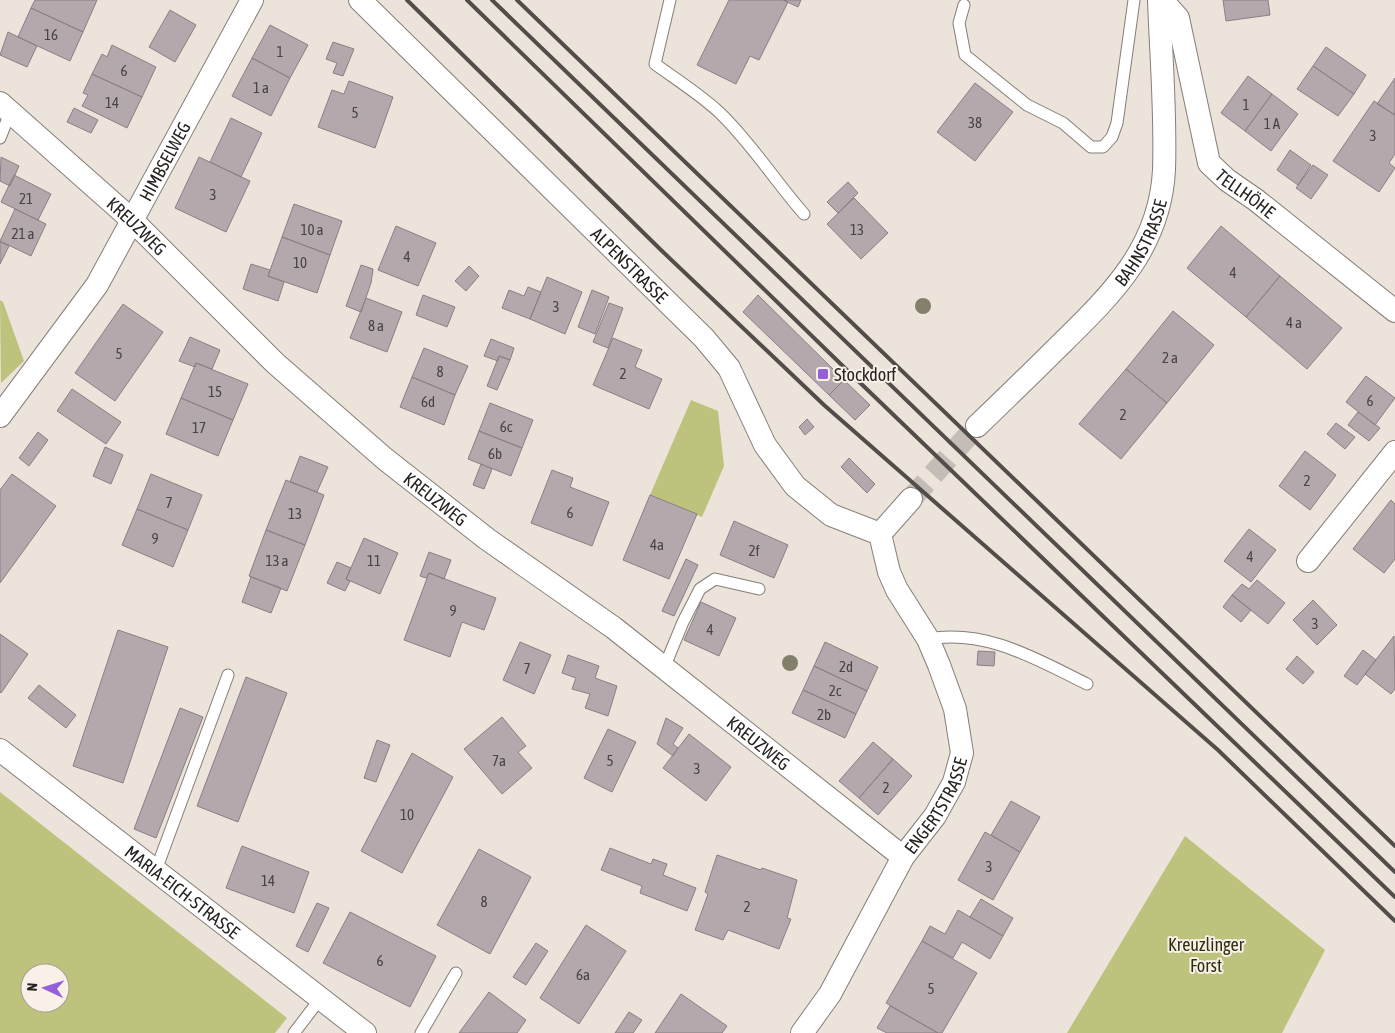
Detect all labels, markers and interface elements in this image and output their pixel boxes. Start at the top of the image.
house number: 16 [44,26,58,43]
house number: 1 [276,43,284,60]
house number: 6 [120,62,128,79]
house number: 1 a [253,79,269,96]
house number: 14 [105,94,119,111]
house number: 1 [1242,96,1250,113]
house number: 5 [351,104,359,121]
house number: 38 [968,114,982,131]
house number: 1 A [1264,115,1281,132]
street label: HIMBSELWEG [134,118,194,204]
house number: 3 [1369,127,1377,144]
street label: TELLHÖHE [1211,165,1280,222]
house number: 3 [209,186,217,203]
house number: 21 [19,190,33,207]
street label: KREUZWEG [103,192,171,259]
street label: BAHNSTRASSE [1110,197,1170,290]
house number: 10 a [300,221,324,238]
house number: 13 [850,221,864,238]
street label: ALPENSTRASSE [587,223,673,307]
house number: 21 a [11,225,35,242]
house number: 4 [403,248,411,265]
house number: 10 [293,254,307,271]
house number: 4 [1229,264,1237,281]
house number: 3 [552,298,560,315]
house number: 4 a [1286,314,1302,331]
house number: 8 a [368,317,384,334]
house number: 5 [115,345,123,362]
house number: 2 a [1162,349,1178,366]
house number: 8 [436,363,444,380]
place label: Stockdorf [834,364,896,385]
house number: 2 [619,365,627,382]
marker: Stockdorf [816,367,830,381]
house number: 15 [208,383,222,400]
house number: 6 [1366,392,1374,409]
house number: 6d [421,393,435,410]
house number: 2 [1119,406,1127,423]
house number: 6c [500,418,513,435]
house number: 17 [192,419,206,436]
house number: 6b [488,445,502,462]
street label: KREUZWEG [400,467,471,530]
house number: 2 [1303,472,1311,489]
house number: 7 [165,494,173,511]
house number: 6 [566,504,574,521]
house number: 13 [288,505,302,522]
house number: 9 [151,530,159,547]
house number: 4a [650,536,664,553]
house number: 2f [748,542,760,559]
house number: 4 [1246,548,1254,565]
house number: 13 a [265,552,289,569]
house number: 11 [367,552,381,569]
house number: 9 [449,602,457,619]
house number: 3 [1311,615,1319,632]
house number: 4 [706,621,714,638]
house number: 2d [839,658,853,675]
house number: 7 [523,660,531,677]
house number: 2c [829,682,842,699]
house number: 2b [817,706,831,723]
street label: KREUZWEG [723,711,794,774]
house number: 7a [492,752,506,769]
house number: 5 [606,752,614,769]
street label: ENGERTSTRASSE [899,755,971,858]
house number: 3 [693,760,701,777]
house number: 2 [882,779,890,796]
house number: 10 [400,806,414,823]
street label: MARIA-EICH-STRASSE [121,841,244,943]
house number: 3 [985,858,993,875]
house number: 14 [261,872,275,889]
house number: 8 [480,893,488,910]
house number: 2 [743,898,751,915]
park label: Kreuzlinger Forst [1168,934,1245,976]
house number: 6 [376,952,384,969]
north arrow [20,963,70,1013]
house number: 6a [576,966,590,983]
house number: 5 [927,980,935,997]
text: N [24,982,40,992]

